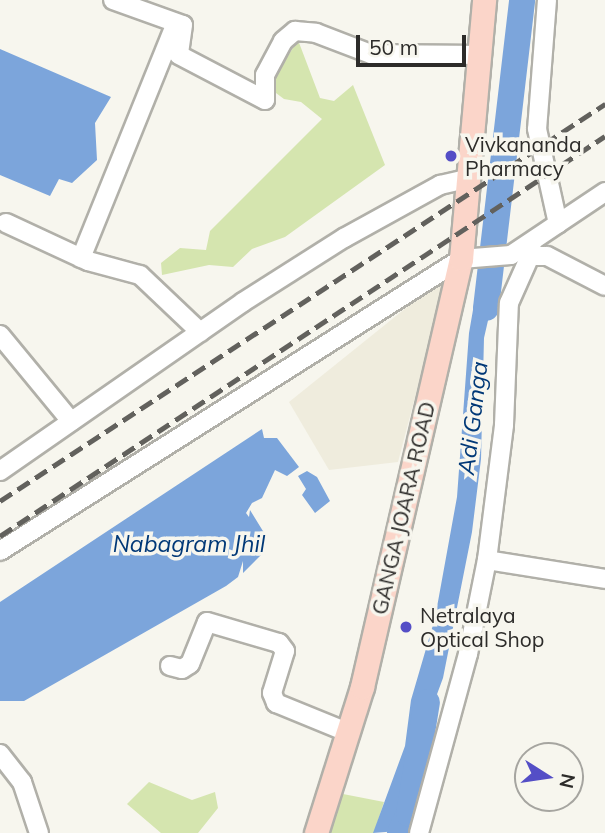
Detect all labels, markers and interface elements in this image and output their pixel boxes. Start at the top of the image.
scale bar [360,21,470,65]
text: 50 m [369,34,418,60]
place label: Vivkananda Pharmacy [465,131,582,181]
marker: Vivkananda Pharmacy [443,148,459,164]
water label: Adi Ganga [452,360,494,476]
street label: GANGA JOARA ROAD [366,399,440,617]
water label: Nabagram Jhil [113,530,265,558]
place label: Netralaya Optical Shop [420,602,544,652]
marker: Netralaya Optical Shop [398,619,414,635]
north arrow [514,742,584,812]
text: N [554,771,581,790]

